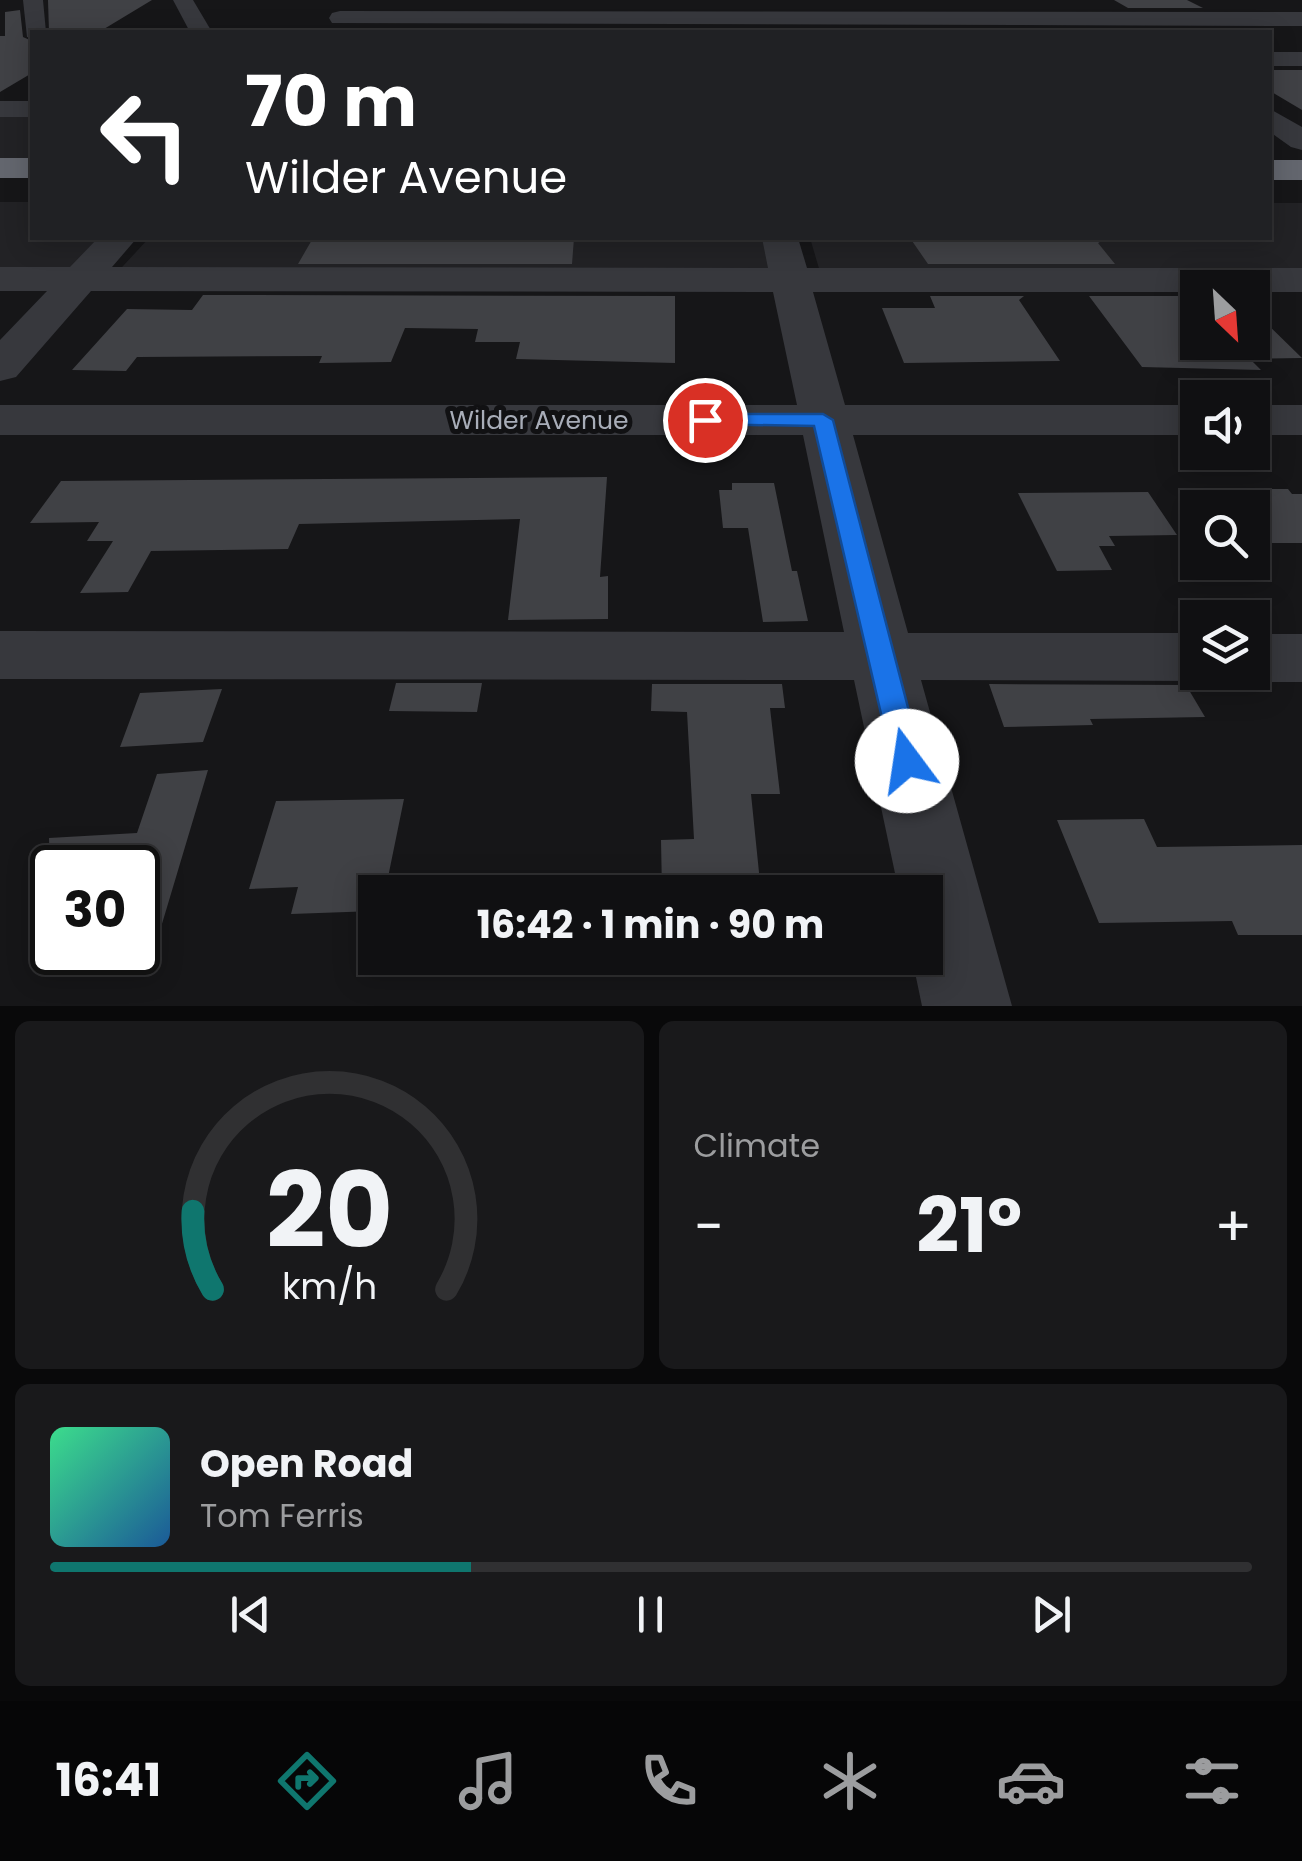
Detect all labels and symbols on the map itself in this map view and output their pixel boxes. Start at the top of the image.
north arrow [1180,270,1270,360]
pin [663,378,748,463]
street label: Wilder Avenue [450,403,628,438]
position arrow [855,709,959,813]
speed limit sign: 30 [30,845,160,975]

